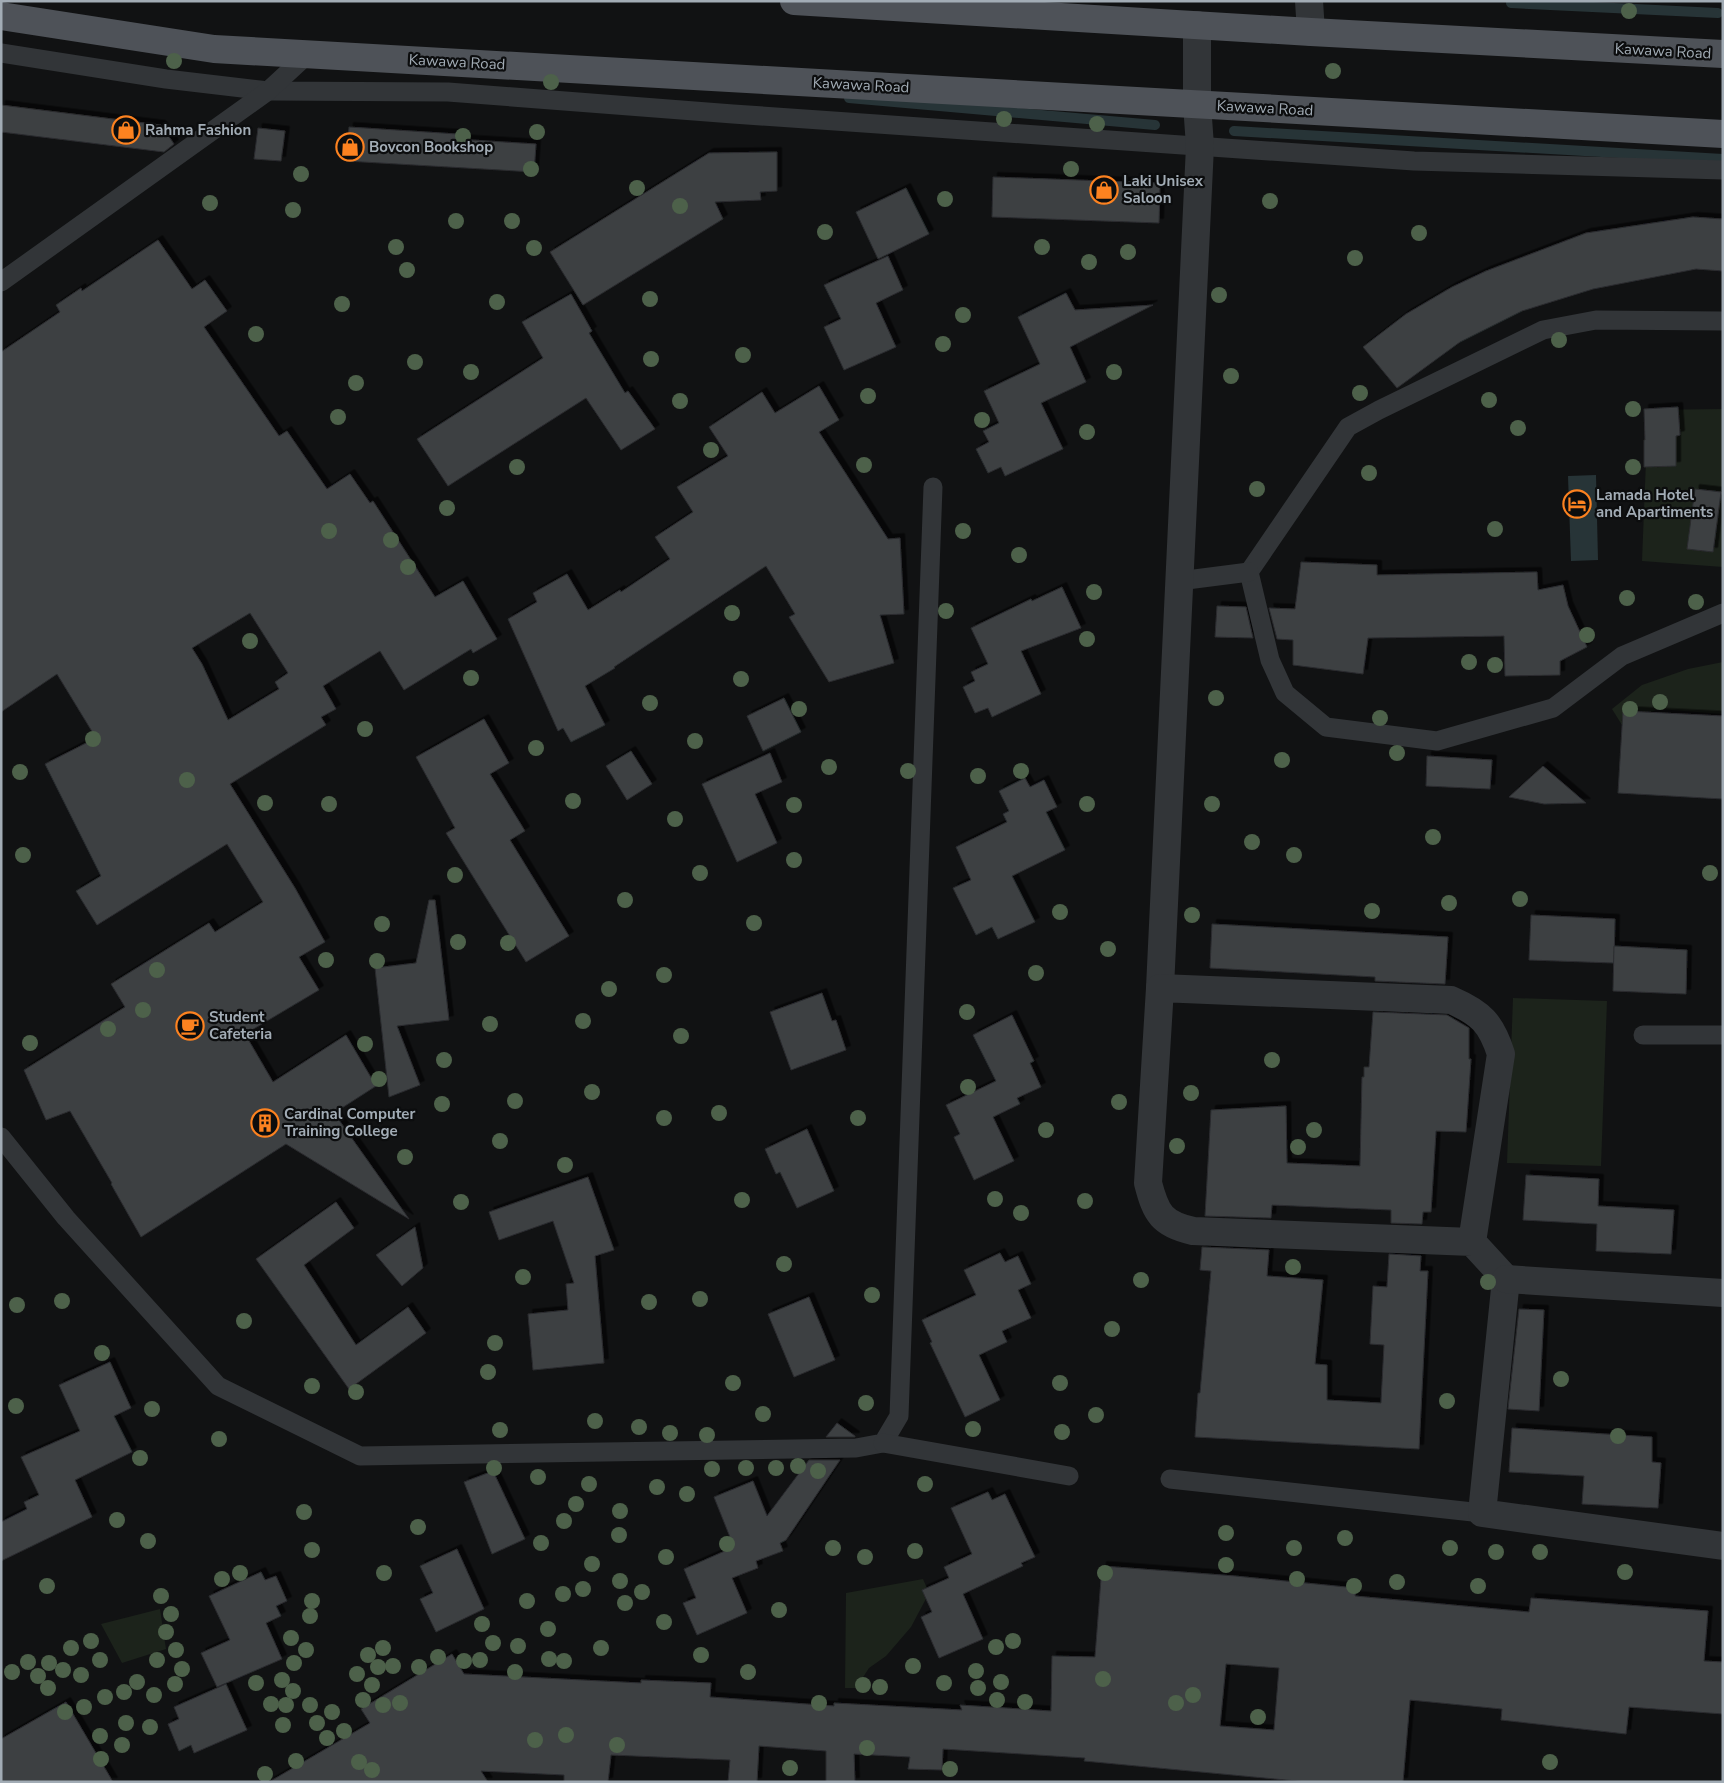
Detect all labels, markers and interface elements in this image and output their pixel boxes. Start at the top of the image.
street label: Kawawa Road [1614,38,1712,64]
street label: Kawawa Road [408,49,506,75]
street label: Kawawa Road [812,72,910,98]
street label: Kawawa Road [1216,95,1314,121]
shop icon: Rahma Fashion [111,115,141,145]
place label: Rahma Fashion [145,120,251,140]
shop icon: Bovcon Bookshop [335,132,365,162]
place label: Bovcon Bookshop [369,137,493,157]
place label: Laki Unisex Saloon [1123,171,1204,208]
shop icon: Laki Unisex Saloon [1089,175,1119,205]
place label: Lamada Hotel and Apartiments [1596,485,1713,522]
hotel icon: Lamada Hotel and Apartiments [1562,489,1592,519]
place label: Student Cafeteria [209,1007,272,1044]
cafe icon: Student Cafeteria [175,1011,205,1041]
place label: Cardinal Computer Training College [284,1104,415,1141]
building icon: Cardinal Computer Training College [250,1108,280,1138]

